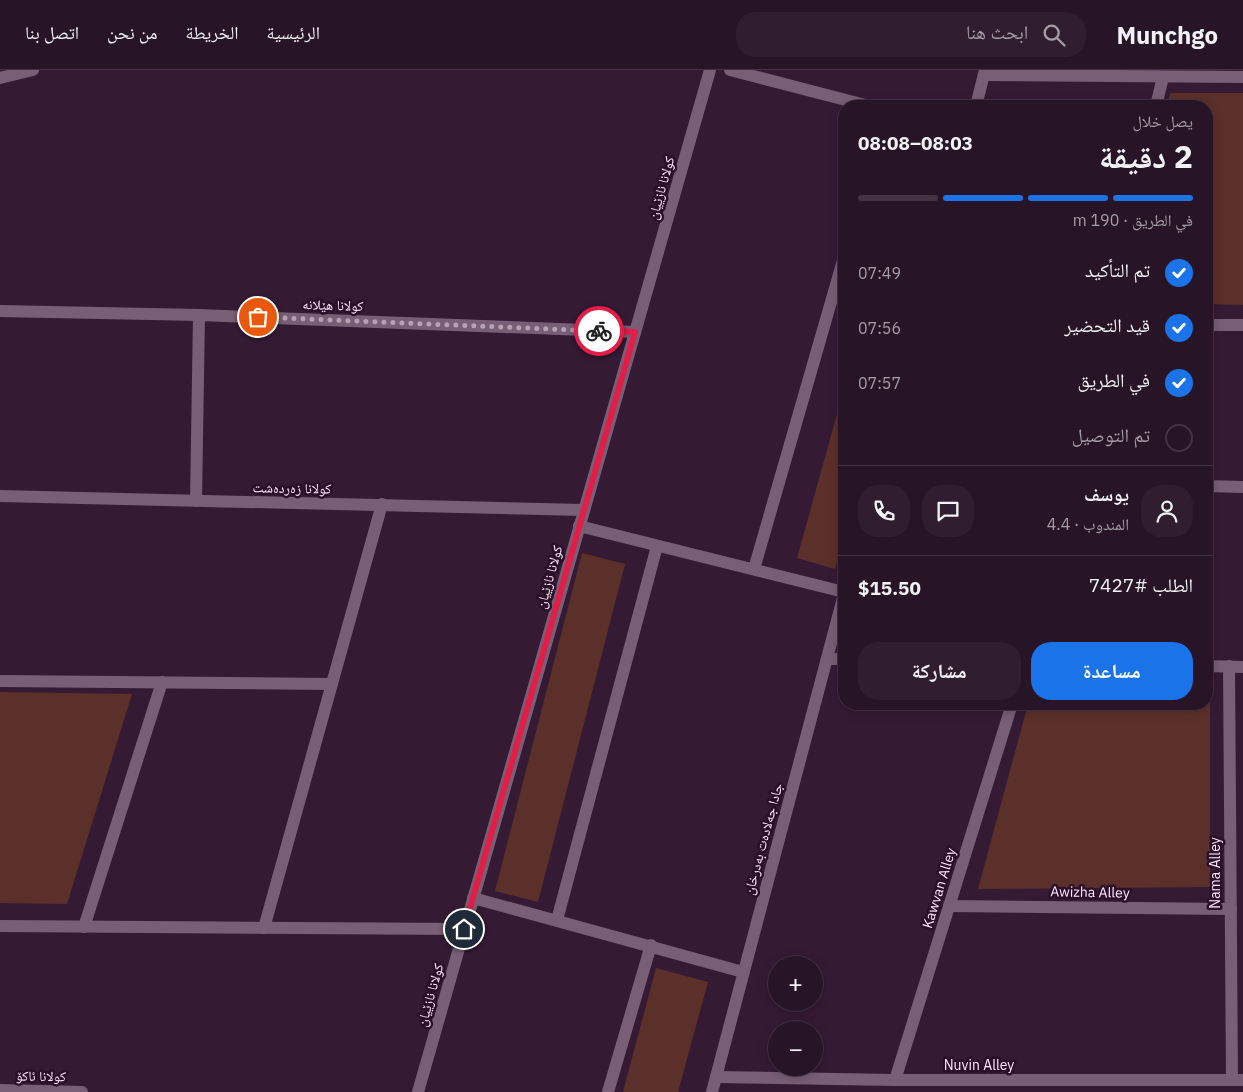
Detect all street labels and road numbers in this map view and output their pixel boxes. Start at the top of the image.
street label: کولانا نازێیان [643,154,679,222]
street label: کولانا هێلانە [302,295,364,315]
street label: کولانا زەردەشت [252,478,332,498]
street label: کولانا نازێیان [531,543,567,611]
street label: جادا جەلادەت بەدرخان [739,781,787,897]
street label: Nama Alley [1206,837,1224,909]
street label: Kawvan Alley [918,845,960,931]
street label: Awizha Alley [1050,882,1130,902]
street label: کولانا نازێیان [412,961,448,1029]
street label: Nuvin Alley [944,1056,1014,1074]
street label: کولانا ئاکۆ [16,1067,66,1085]

